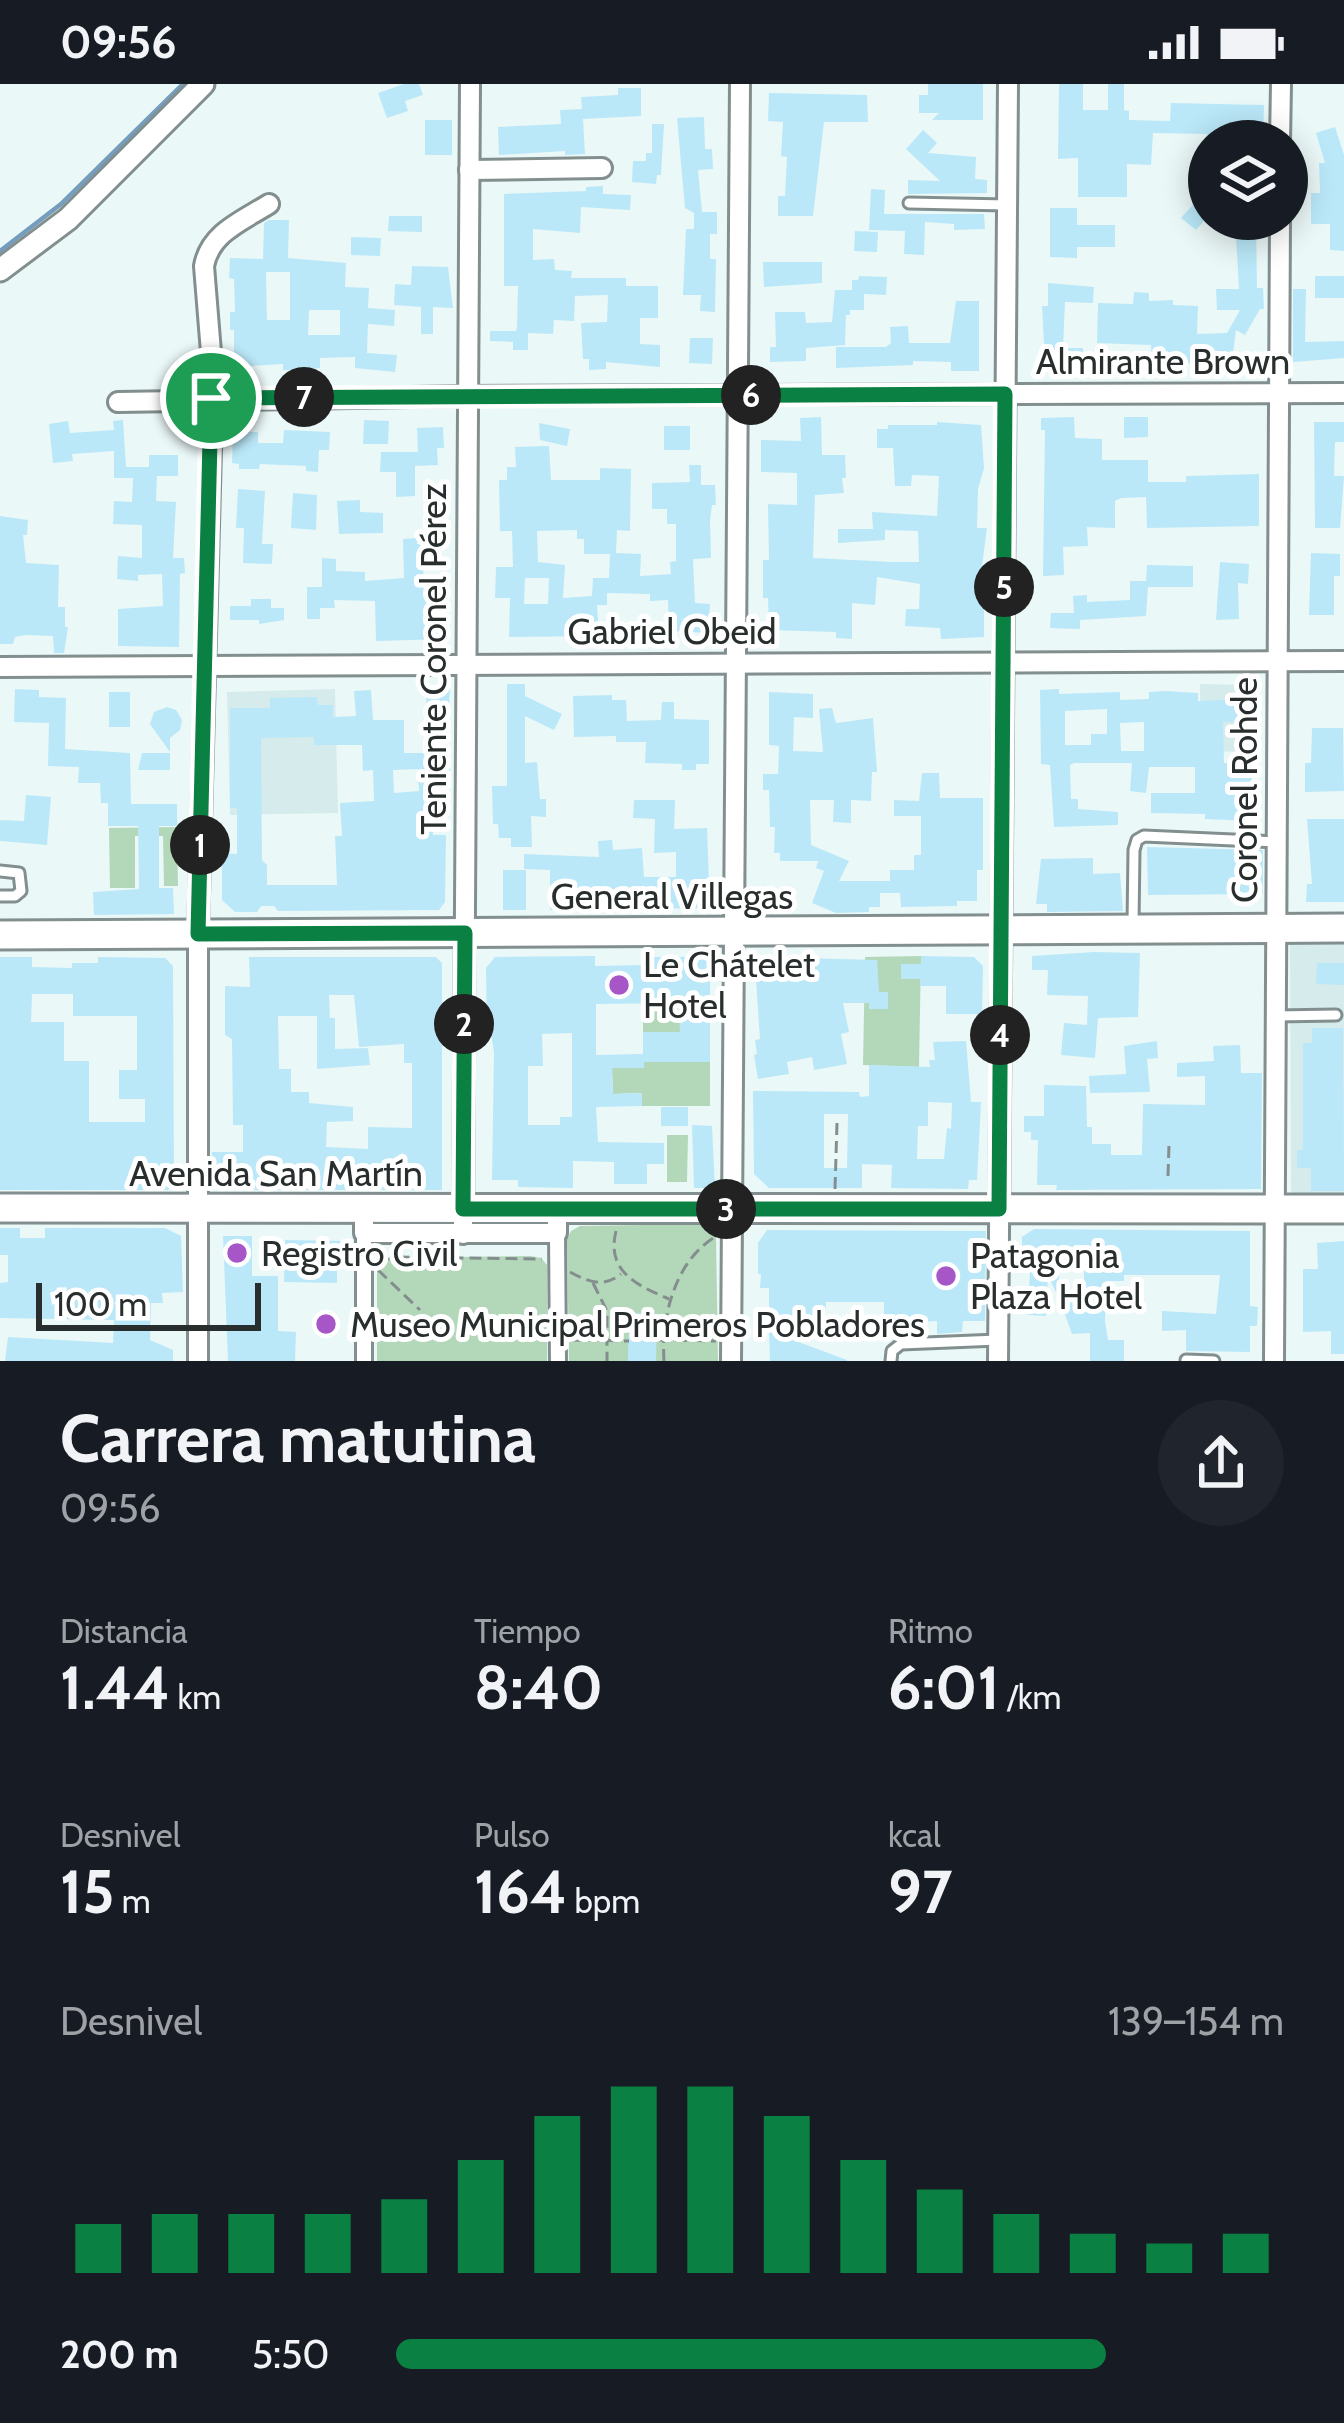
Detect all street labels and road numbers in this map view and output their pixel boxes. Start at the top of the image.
street label: Almirante Brown [1036,339,1290,383]
street label: Teniente Coronel Pérez [411,483,455,835]
street label: Gabriel Obeid [567,609,777,653]
street label: Coronel Rohde [1222,677,1266,903]
street label: General Villegas [551,874,793,918]
street label: Avenida San Martín [129,1151,423,1195]

